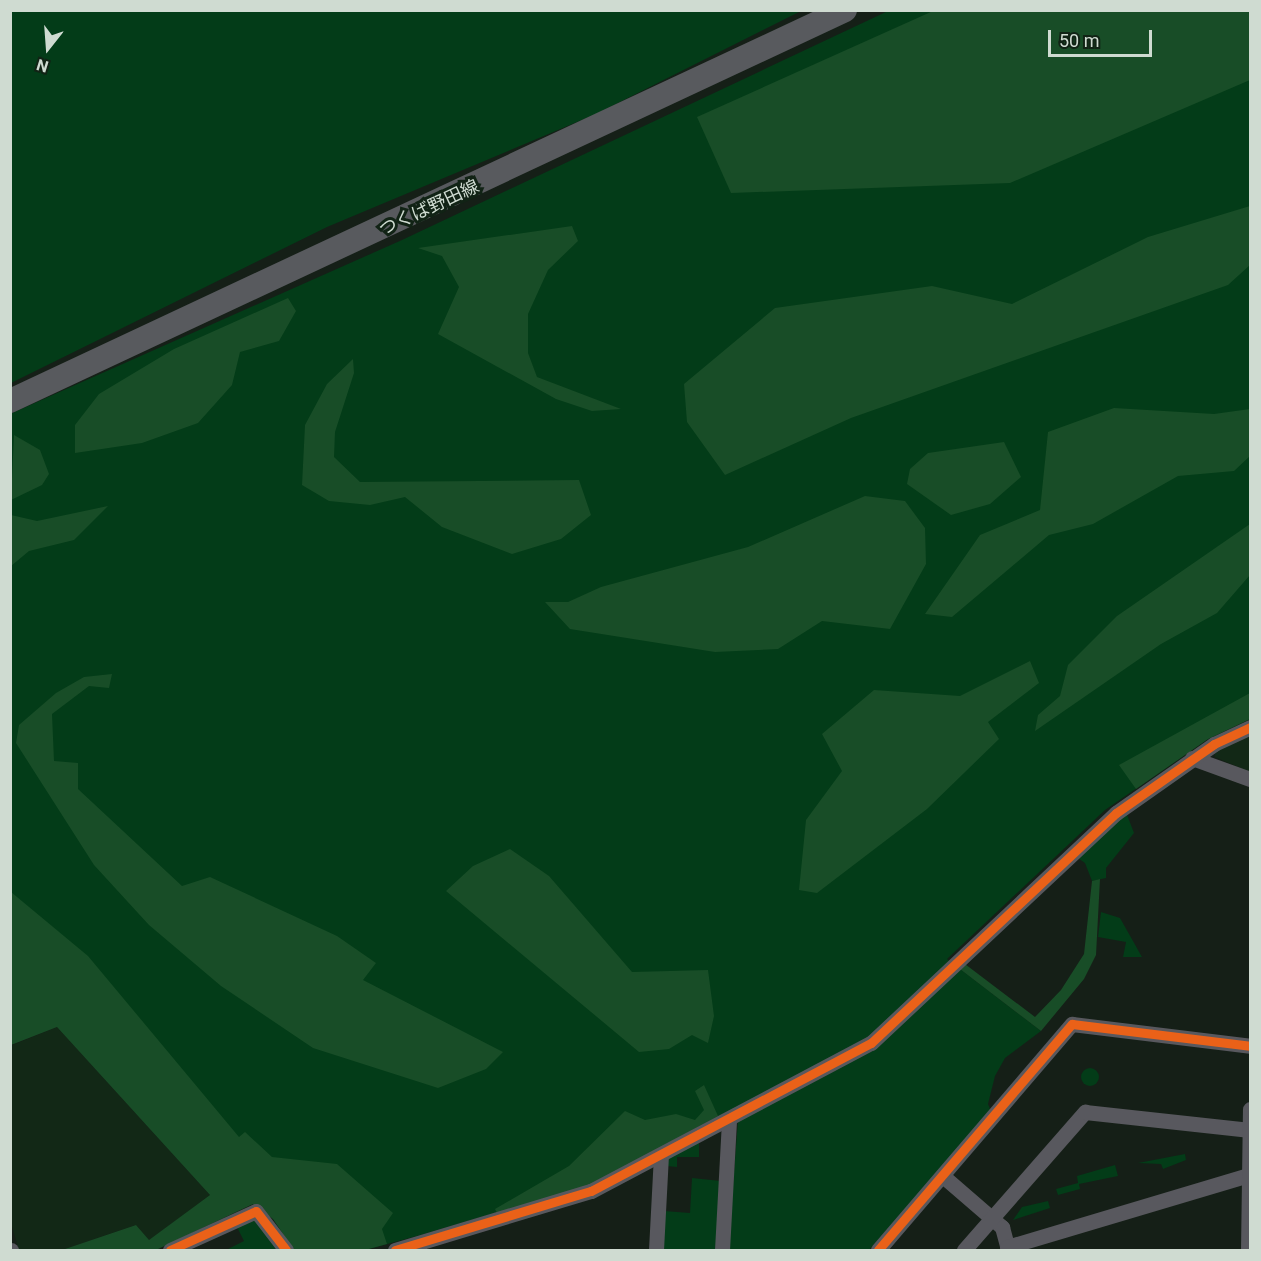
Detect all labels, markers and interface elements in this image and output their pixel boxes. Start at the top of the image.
north arrow [18,18,78,78]
scale bar [1051,18,1154,56]
text: 50 m [1059,30,1099,51]
text: N [34,55,51,76]
street label: つくば野田線 [375,175,483,241]

